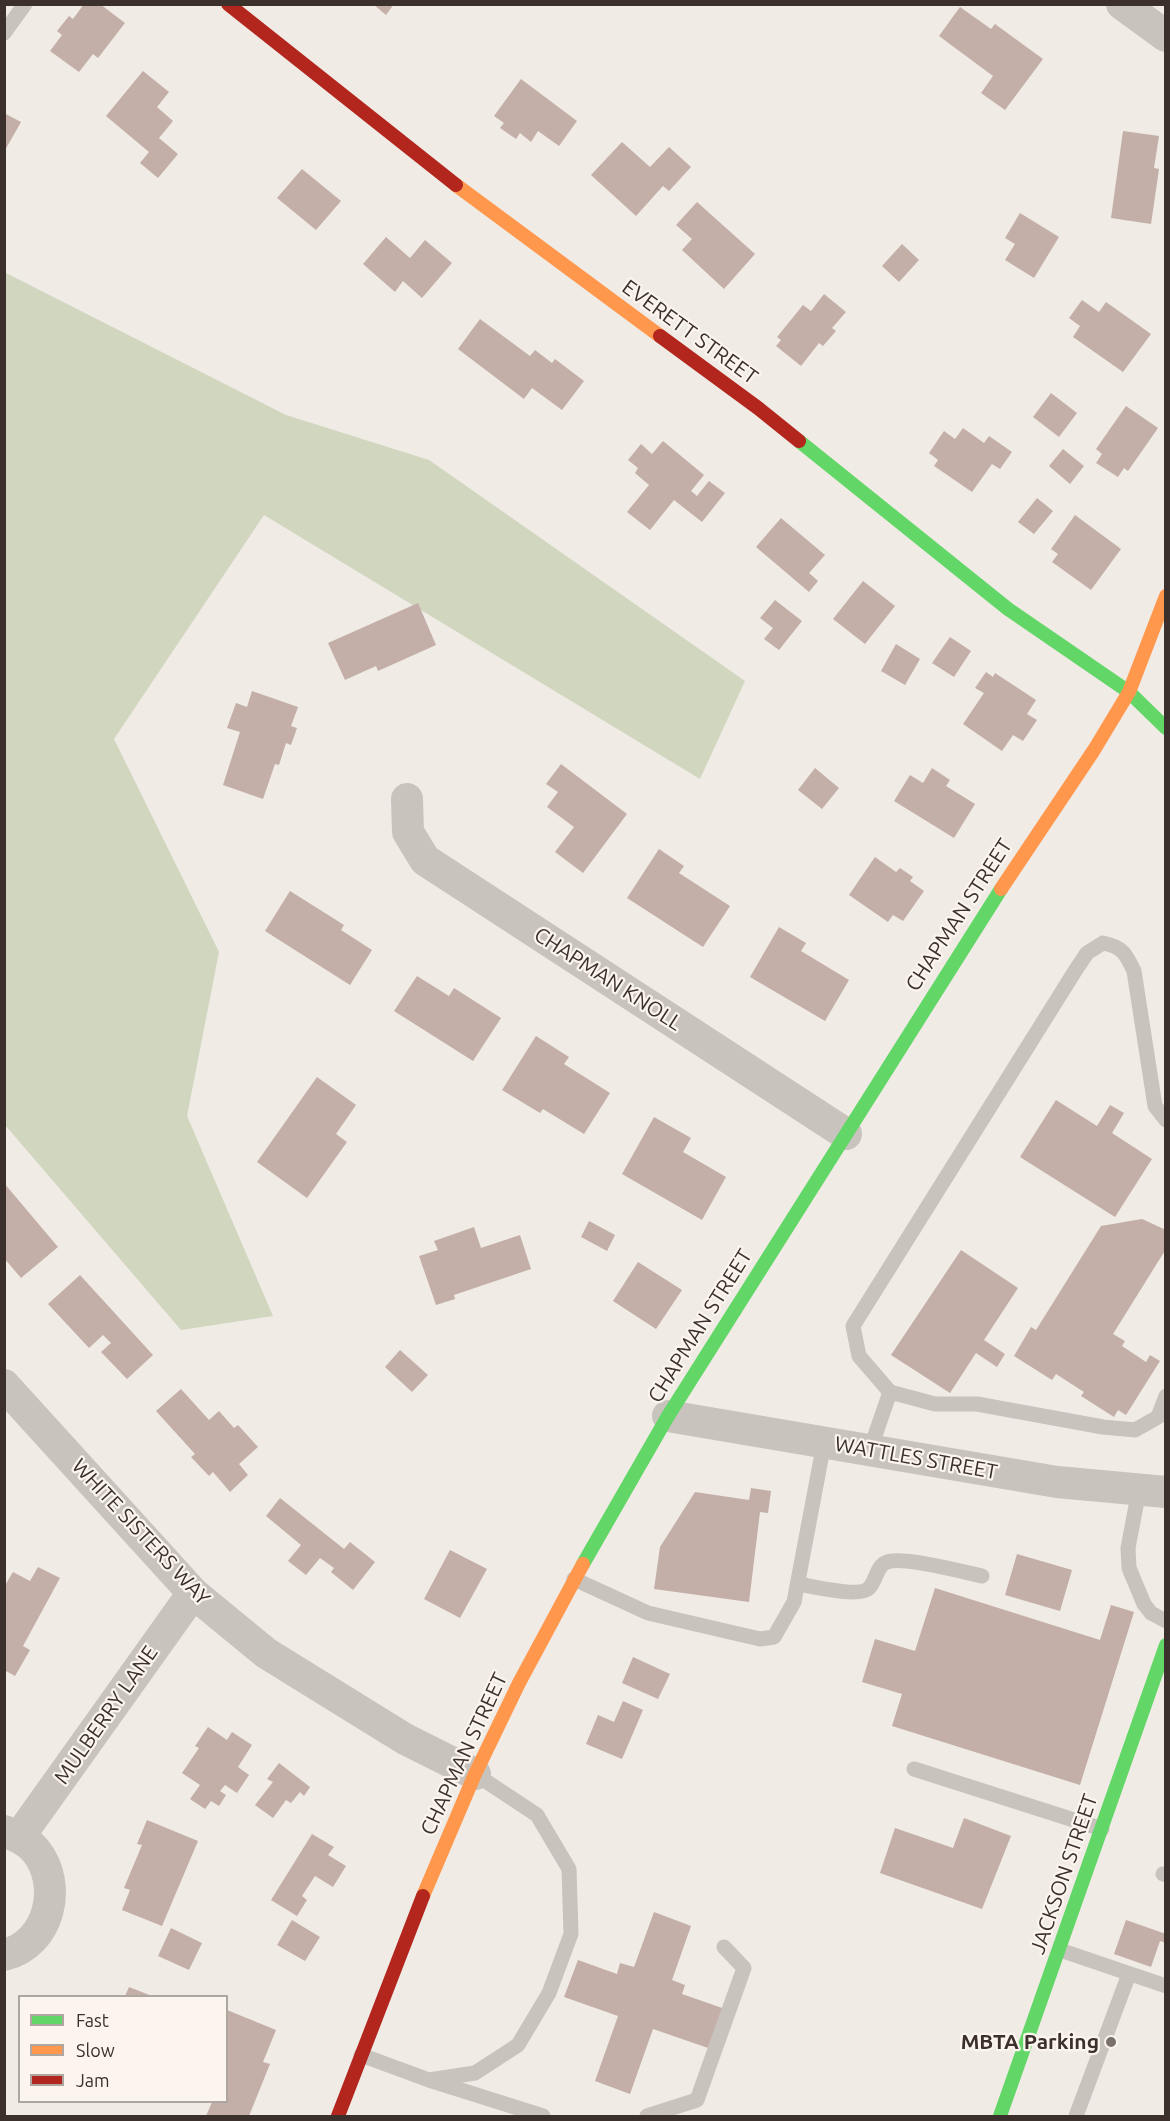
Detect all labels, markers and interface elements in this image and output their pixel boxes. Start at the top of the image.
street label: EVERETT STREET [617,274,763,390]
street label: CHAPMAN STREET [900,834,1018,996]
street label: CHAPMAN KNOLL [529,922,687,1036]
street label: CHAPMAN STREET [643,1245,757,1407]
street label: WATTLES STREET [833,1431,999,1485]
street label: WHITE SISTERS WAY [67,1454,215,1610]
street label: MULBERRY LANE [49,1641,163,1789]
street label: CHAPMAN STREET [415,1669,513,1839]
street label: JACKSON STREET [1025,1791,1103,1957]
legend [18,1995,228,2103]
text: Fast [76,2010,109,2030]
place label: MBTA Parking [961,2029,1099,2055]
marker: MBTA Parking [1104,2035,1118,2049]
text: Slow [76,2040,115,2060]
text: Jam [76,2070,110,2090]

